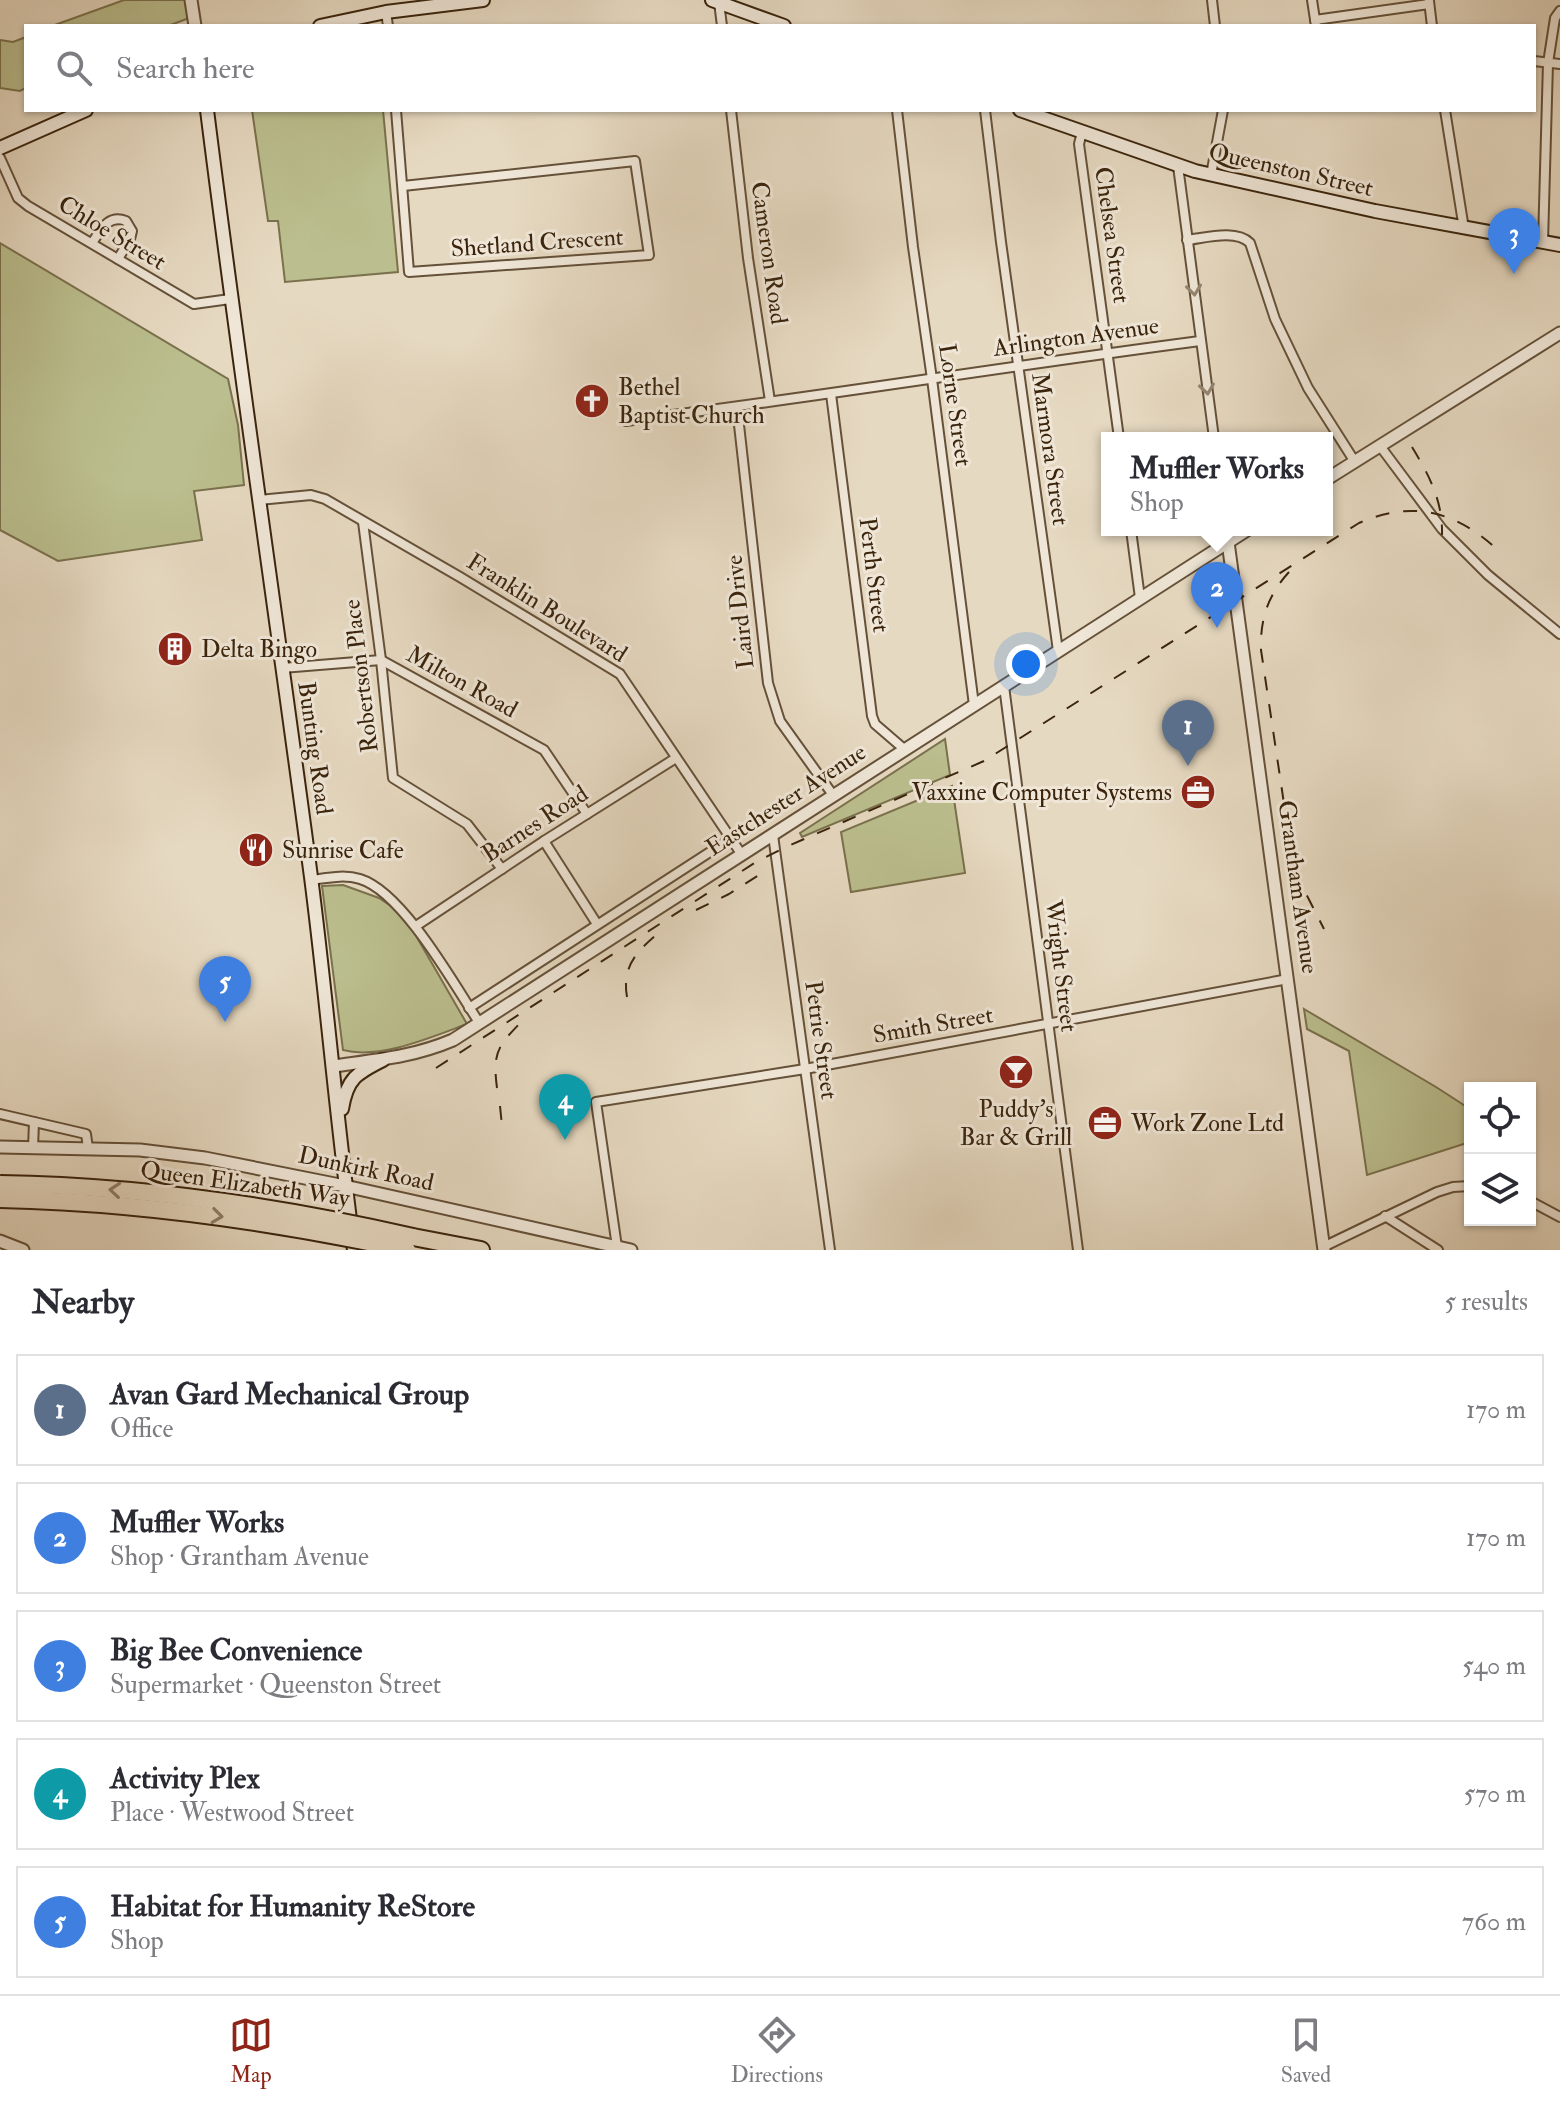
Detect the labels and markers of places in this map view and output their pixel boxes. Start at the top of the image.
pin: 3 [1488,208,1540,274]
place label: Bethel Baptist Church [618,372,765,431]
church icon: Bethel Baptist Church [573,382,611,420]
pin: 2 [1191,562,1243,628]
building icon: Delta Bingo [156,630,194,668]
place label: Delta Bingo [201,634,317,665]
pin: 1 [1162,700,1214,766]
office icon: Vaxxine Computer Systems [1179,773,1217,811]
place label: Vaxxine Computer Systems [912,777,1172,808]
restaurant icon: Sunrise Cafe [237,831,275,869]
place label: Sunrise Cafe [282,835,404,866]
pin: 5 [199,956,251,1022]
bar icon: Puddy's Bar & Grill [997,1053,1035,1091]
pin: 4 [539,1074,591,1140]
place label: Puddy's Bar & Grill [960,1094,1072,1153]
office icon: Work Zone Ltd [1086,1104,1124,1142]
place label: Work Zone Ltd [1130,1108,1284,1139]

